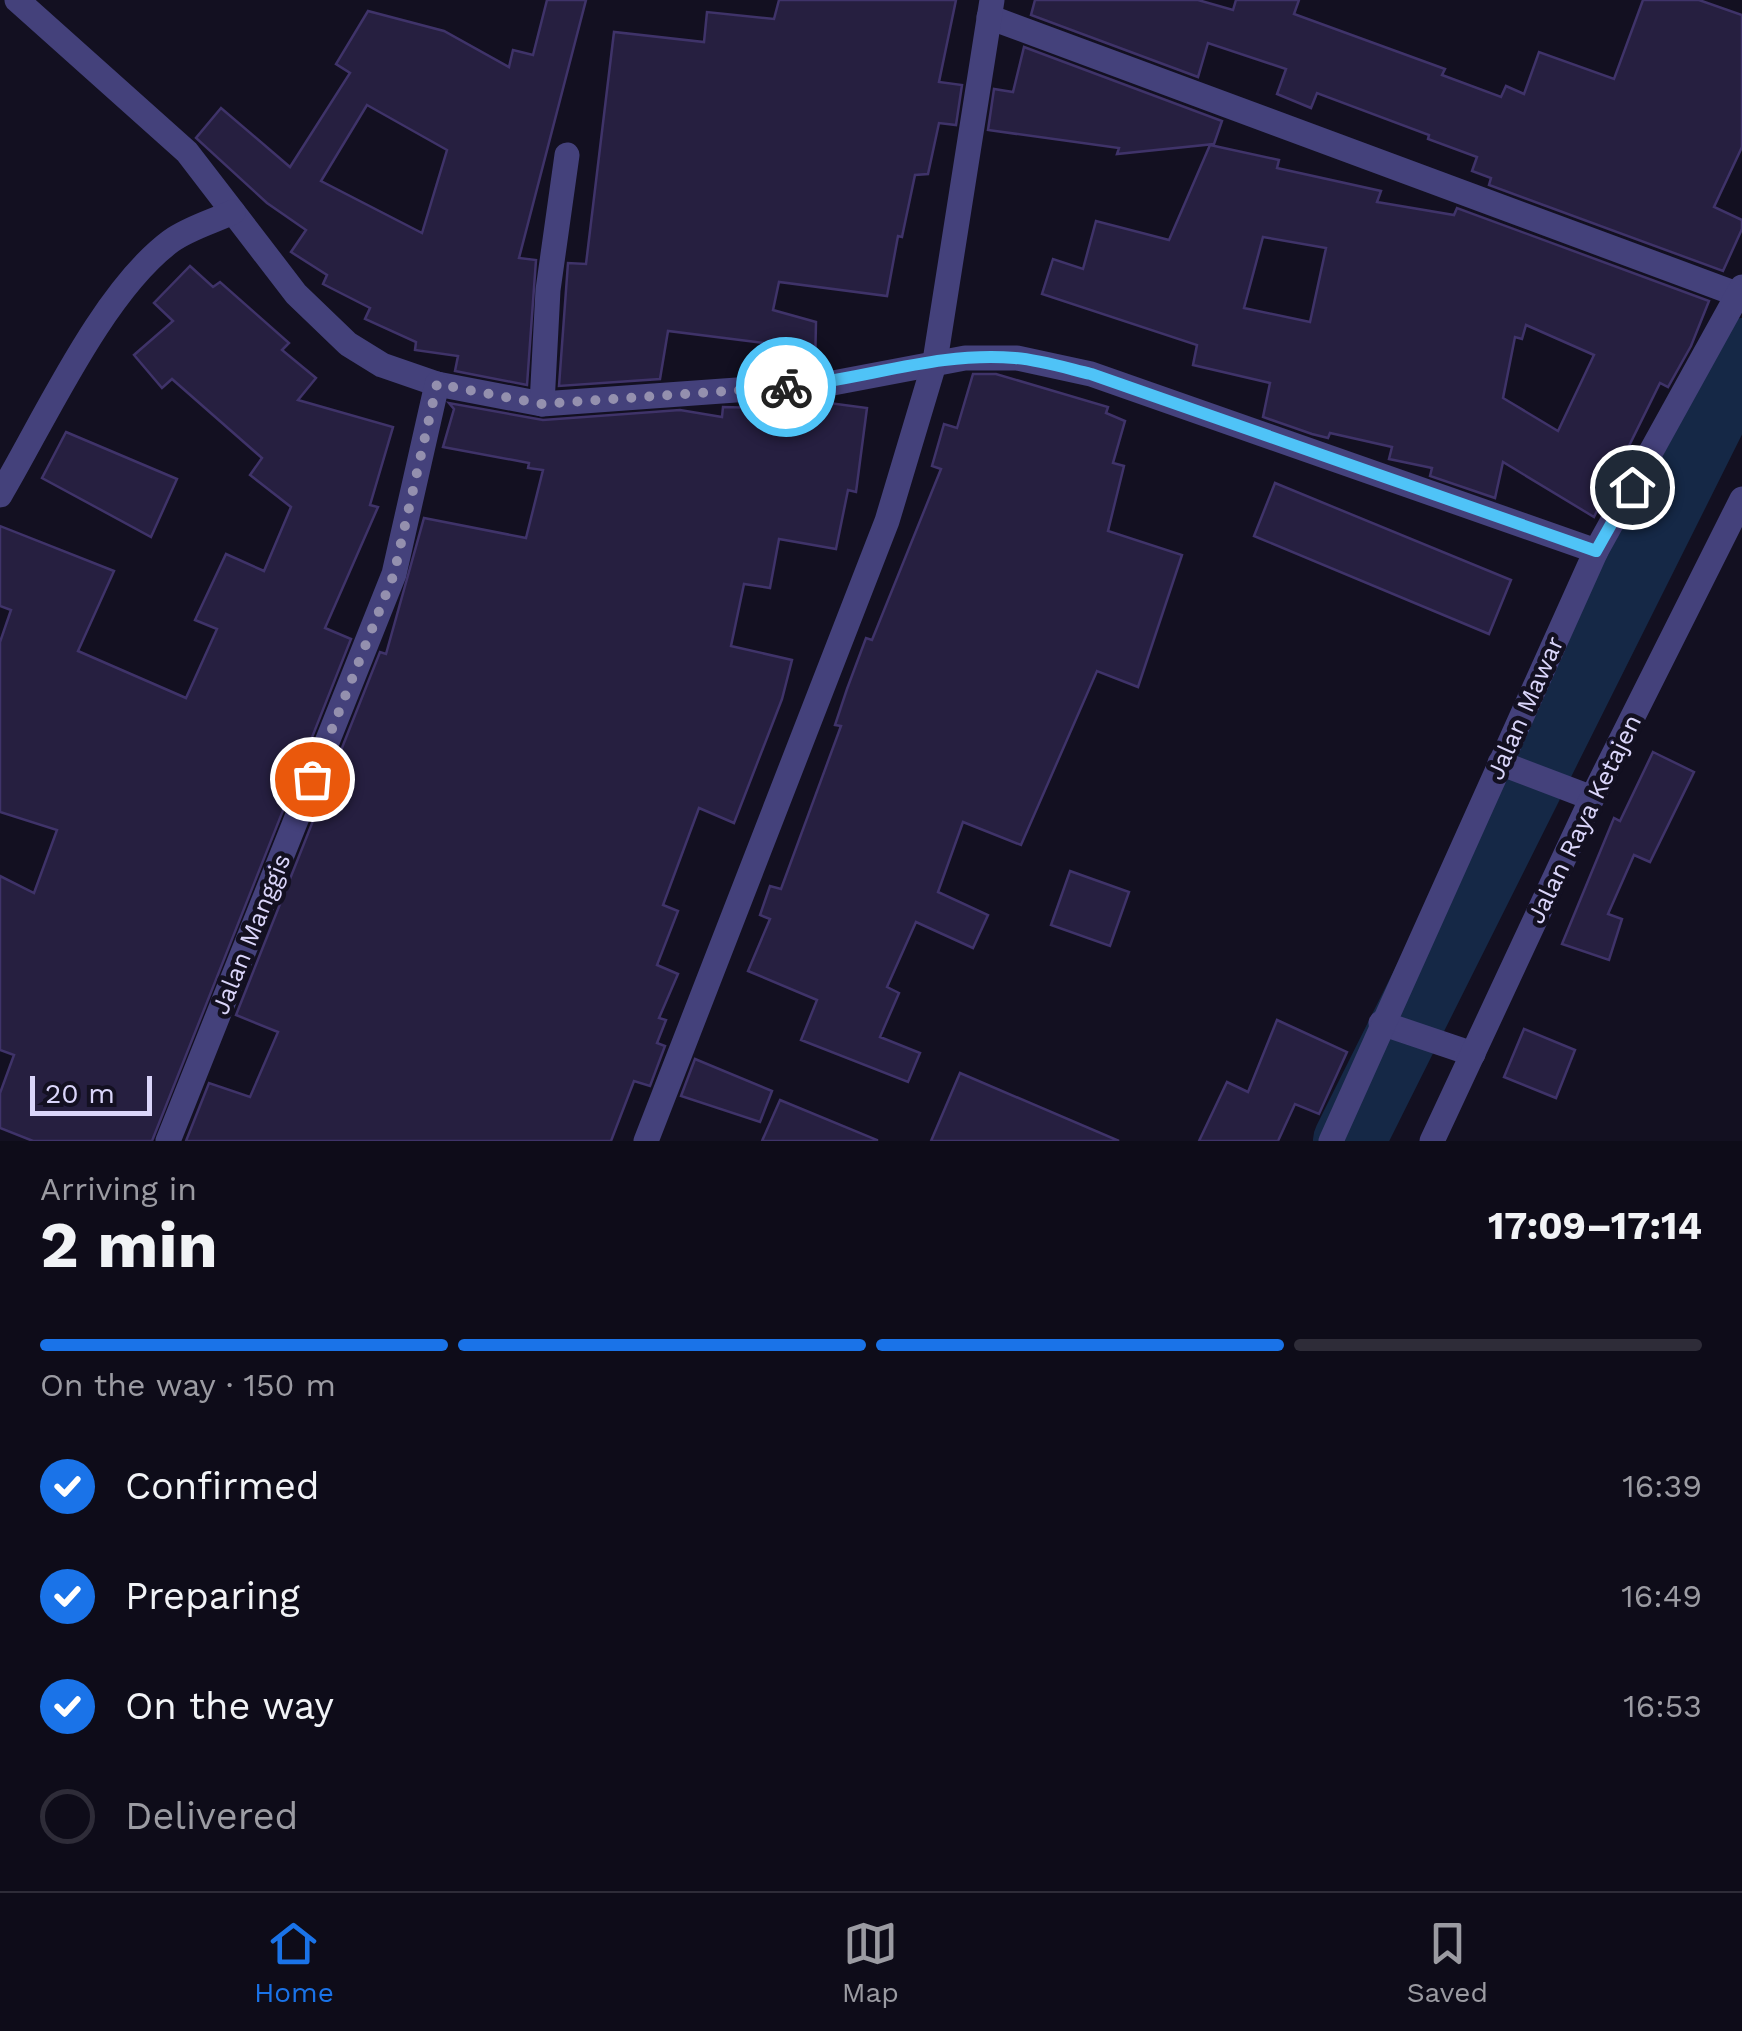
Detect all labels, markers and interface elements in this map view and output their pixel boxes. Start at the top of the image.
courier [736,337,836,437]
icon: bike [759,360,814,415]
pin [1590,445,1675,530]
icon: home [1605,460,1660,515]
street label: Jalan Mawar [1480,632,1570,784]
street label: Jalan Raya Ketajen [1521,710,1647,928]
pin [270,737,355,822]
icon: bag [285,752,340,807]
street label: Jalan Manggis [206,849,296,1019]
scale bar [30,1071,152,1116]
text: 20 m [45,1077,115,1110]
text: Arriving in [40,1170,197,1208]
text: 17:09–17:14 [1488,1204,1702,1248]
text: 2 min [40,1207,218,1283]
text: On the way · 150 m [40,1366,336,1404]
icon: check [40,1459,95,1514]
text: Confirmed [125,1464,320,1508]
text: 16:39 [1622,1467,1702,1505]
icon: check [40,1569,95,1624]
text: Preparing [125,1574,300,1618]
text: 16:49 [1621,1577,1702,1615]
icon: check [40,1679,95,1734]
text: On the way [125,1684,334,1728]
text: 16:53 [1623,1687,1702,1725]
text: Delivered [125,1794,298,1838]
tab: Home [254,1916,334,2009]
tab: Map [842,1916,899,2009]
tab: Saved [1407,1916,1488,2009]

